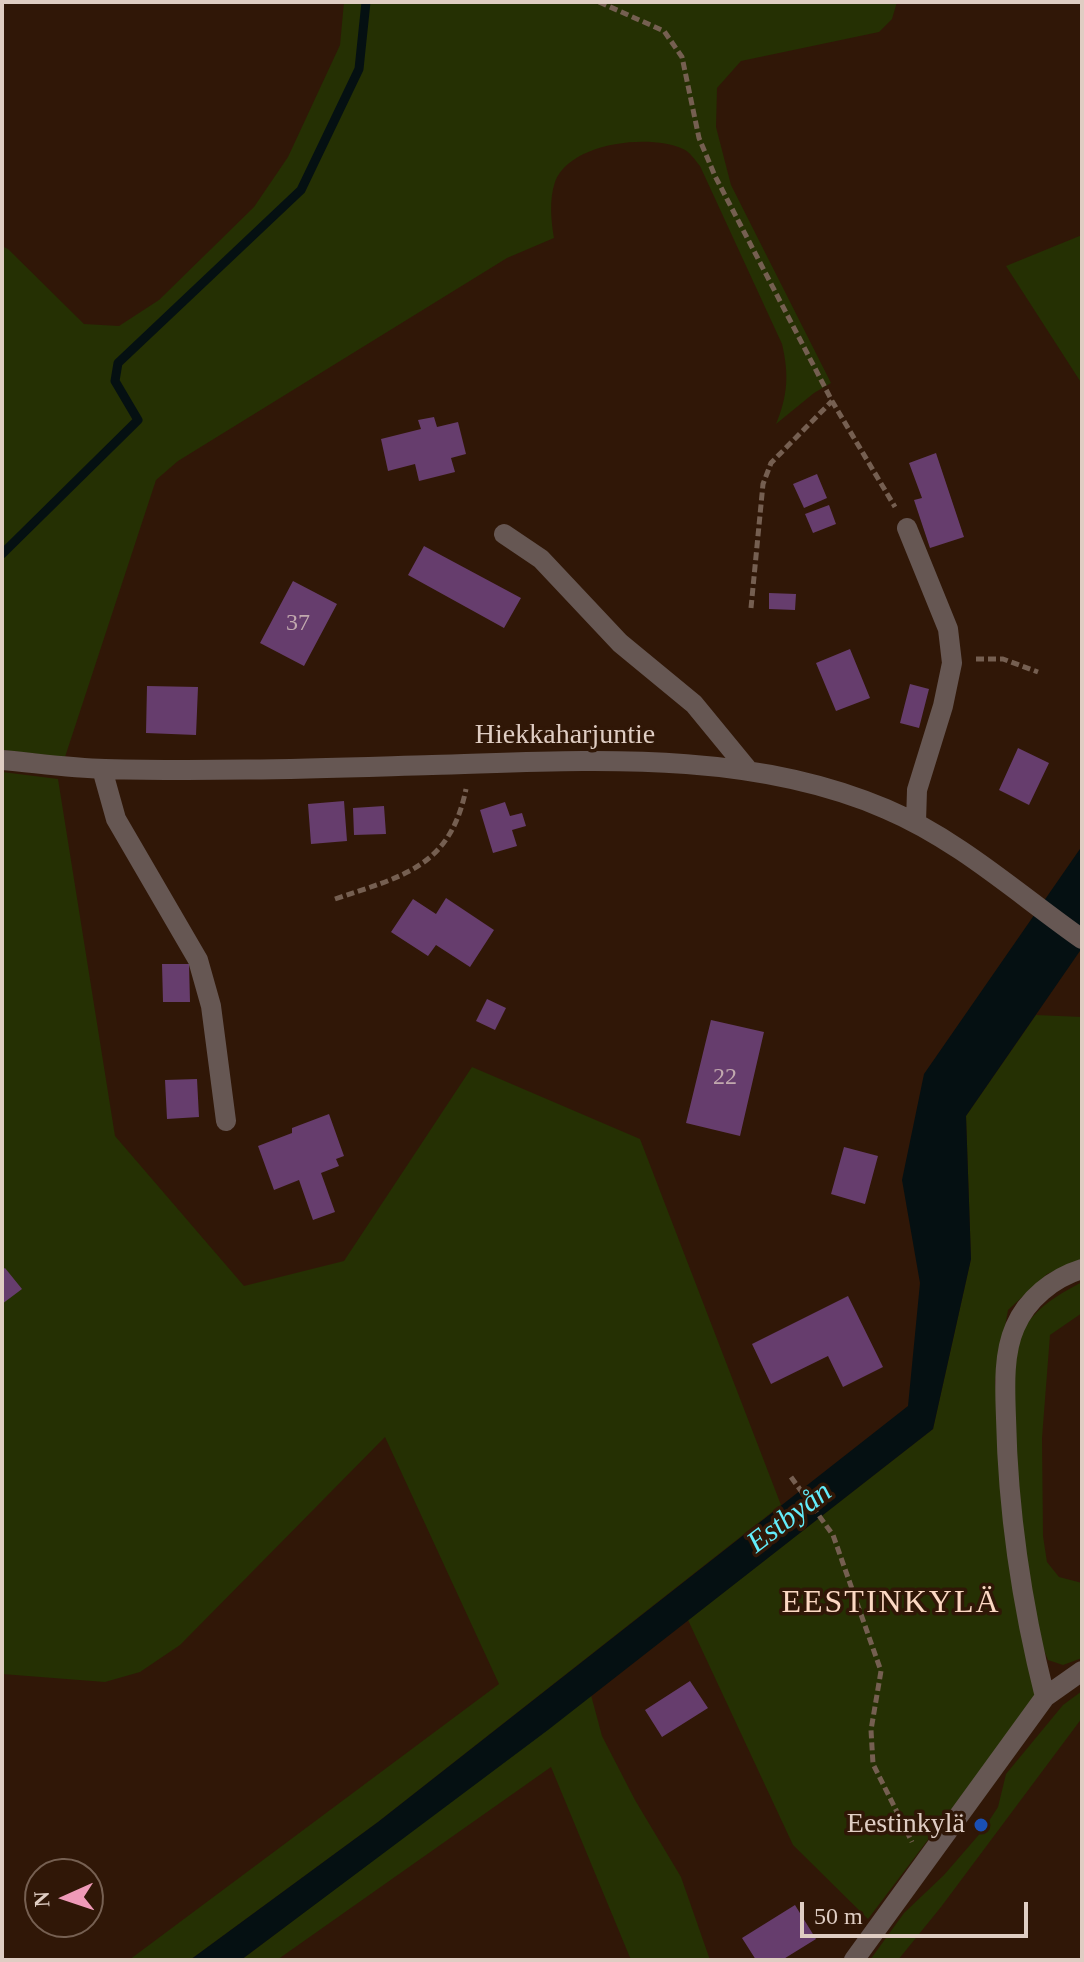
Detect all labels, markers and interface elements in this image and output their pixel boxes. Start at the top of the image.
house number: 37 [286,610,310,638]
street label: Hiekkaharjuntie [475,719,655,753]
house number: 22 [713,1064,737,1092]
water label: Estbyån [741,1475,839,1561]
district label: EESTINKYLÄ [781,1585,1001,1623]
place label: Eestinkylä [847,1808,965,1842]
marker: Eestinkylä [972,1816,990,1834]
north arrow [24,1858,104,1938]
scale bar [804,1886,1032,1936]
text: N [29,1891,54,1908]
text: 50 m [814,1903,863,1929]

